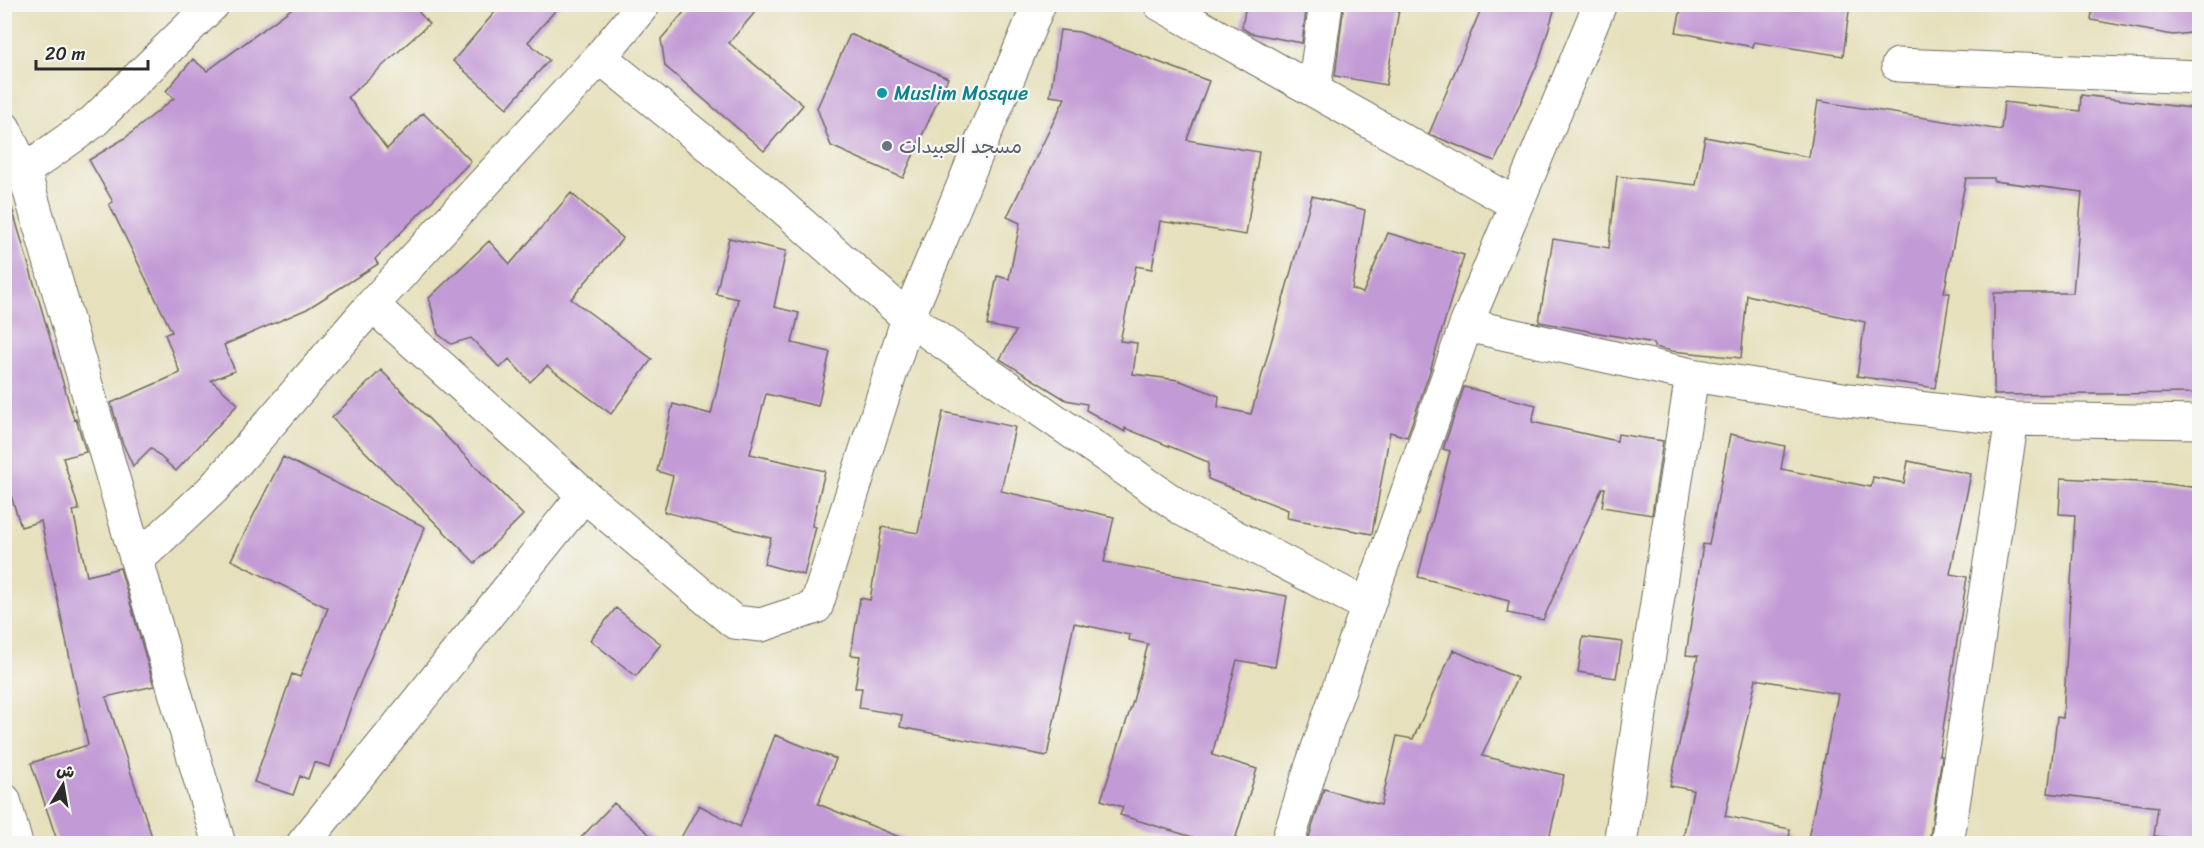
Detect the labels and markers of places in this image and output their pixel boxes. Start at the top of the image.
place label: Muslim Mosque [894,76,1028,111]
marker: Muslim Mosque [875,86,889,100]
place label: مسجد العبيدات [899,129,1022,164]
marker: مسجد العبيدات [880,139,894,153]

